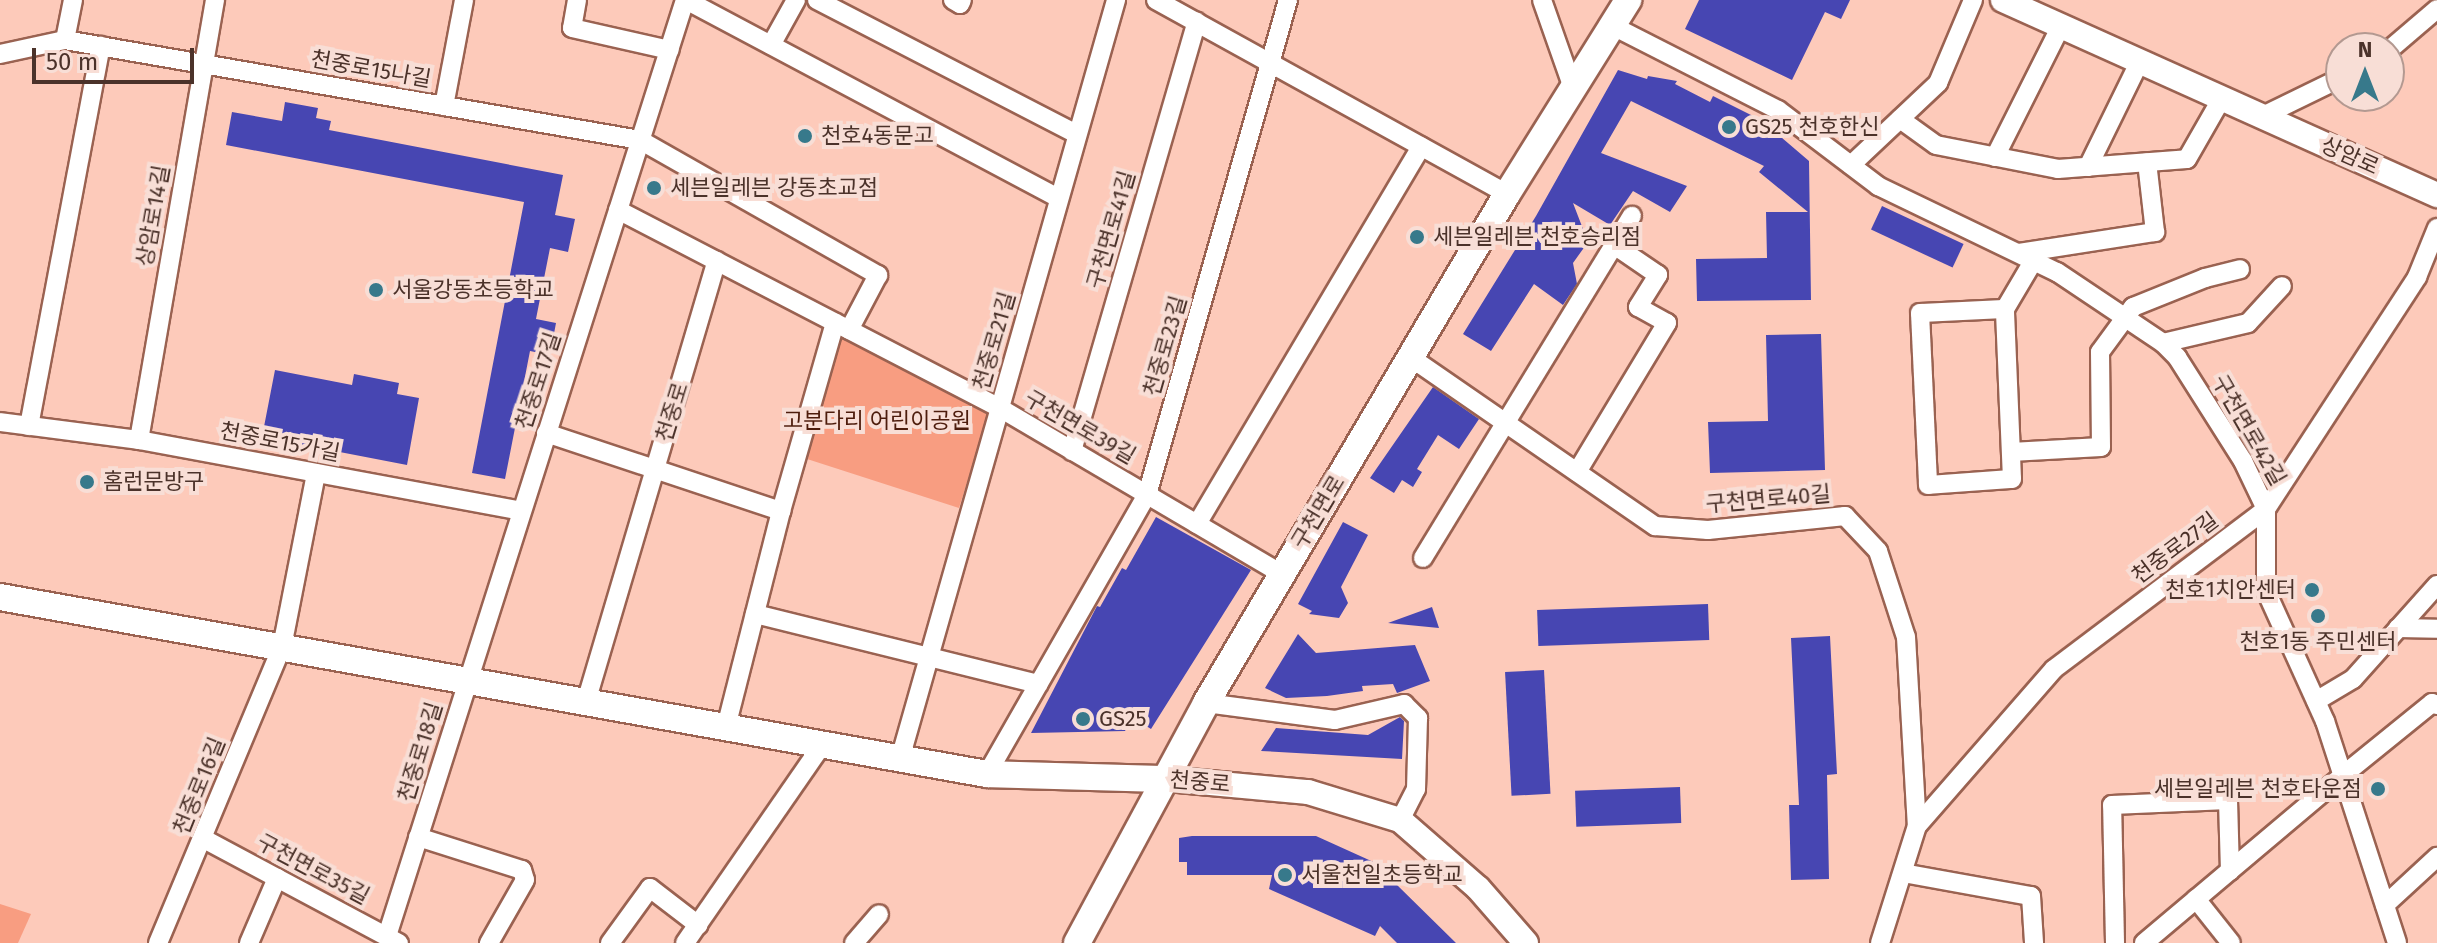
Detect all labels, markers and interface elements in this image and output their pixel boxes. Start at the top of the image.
scale bar [36,32,198,82]
north arrow [2325,32,2405,112]
text: N [2358,36,2372,63]
street label: 천중로15나길 [309,45,433,93]
text: 50 m [46,48,98,76]
place label: GS25 천호한신 [1745,114,1879,140]
marker: GS25 천호한신 [1720,118,1738,136]
place label: 천호4동문고 [821,123,934,149]
marker: 천호4동문고 [796,127,814,145]
street label: 상암로 [2317,132,2383,180]
street label: 상암로14길 [131,163,175,269]
street label: 구천면로41길 [1082,168,1140,292]
place label: 세븐일레븐 강동초교점 [670,175,878,201]
marker: 세븐일레븐 강동초교점 [645,179,663,197]
place label: 세븐일레븐 천호승리점 [1433,224,1641,250]
marker: 세븐일레븐 천호승리점 [1408,228,1426,246]
place label: 서울강동초등학교 [392,277,554,303]
marker: 서울강동초등학교 [367,281,385,299]
street label: 천중로21길 [967,289,1021,393]
street label: 천중로23길 [1138,293,1192,399]
street label: 천중로17길 [510,329,566,433]
street label: 구천면로42길 [2207,370,2291,490]
street label: 천중로 [651,379,693,445]
street label: 구천면로39길 [1020,385,1140,469]
park label: 고분다리 어린이공원 [783,408,971,434]
street label: 천중로15가길 [218,417,342,467]
place label: 홈런문방구 [103,469,204,495]
street label: 구천면로 [1286,471,1350,553]
marker: 홈런문방구 [78,473,96,491]
street label: 구천면로40길 [1704,480,1832,518]
street label: 천중로27길 [2127,507,2223,589]
place label: 천호1치안센터 [2165,577,2296,603]
marker: 천호1치안센터 [2303,581,2321,599]
marker: 천호1동 주민센터 [2309,607,2327,625]
place label: 천호1동 주민센터 [2239,629,2397,655]
street label: 천중로18길 [392,699,448,805]
place label: GS25 [1099,706,1147,732]
marker: GS25 [1074,710,1092,728]
street label: 천중로16길 [168,734,230,838]
street label: 천중로 [1169,766,1231,798]
place label: 세븐일레븐 천호타운점 [2154,776,2362,802]
marker: 세븐일레븐 천호타운점 [2369,780,2387,798]
street label: 구천면로35길 [252,828,374,910]
place label: 서울천일초등학교 [1301,862,1463,888]
marker: 서울천일초등학교 [1276,866,1294,884]

